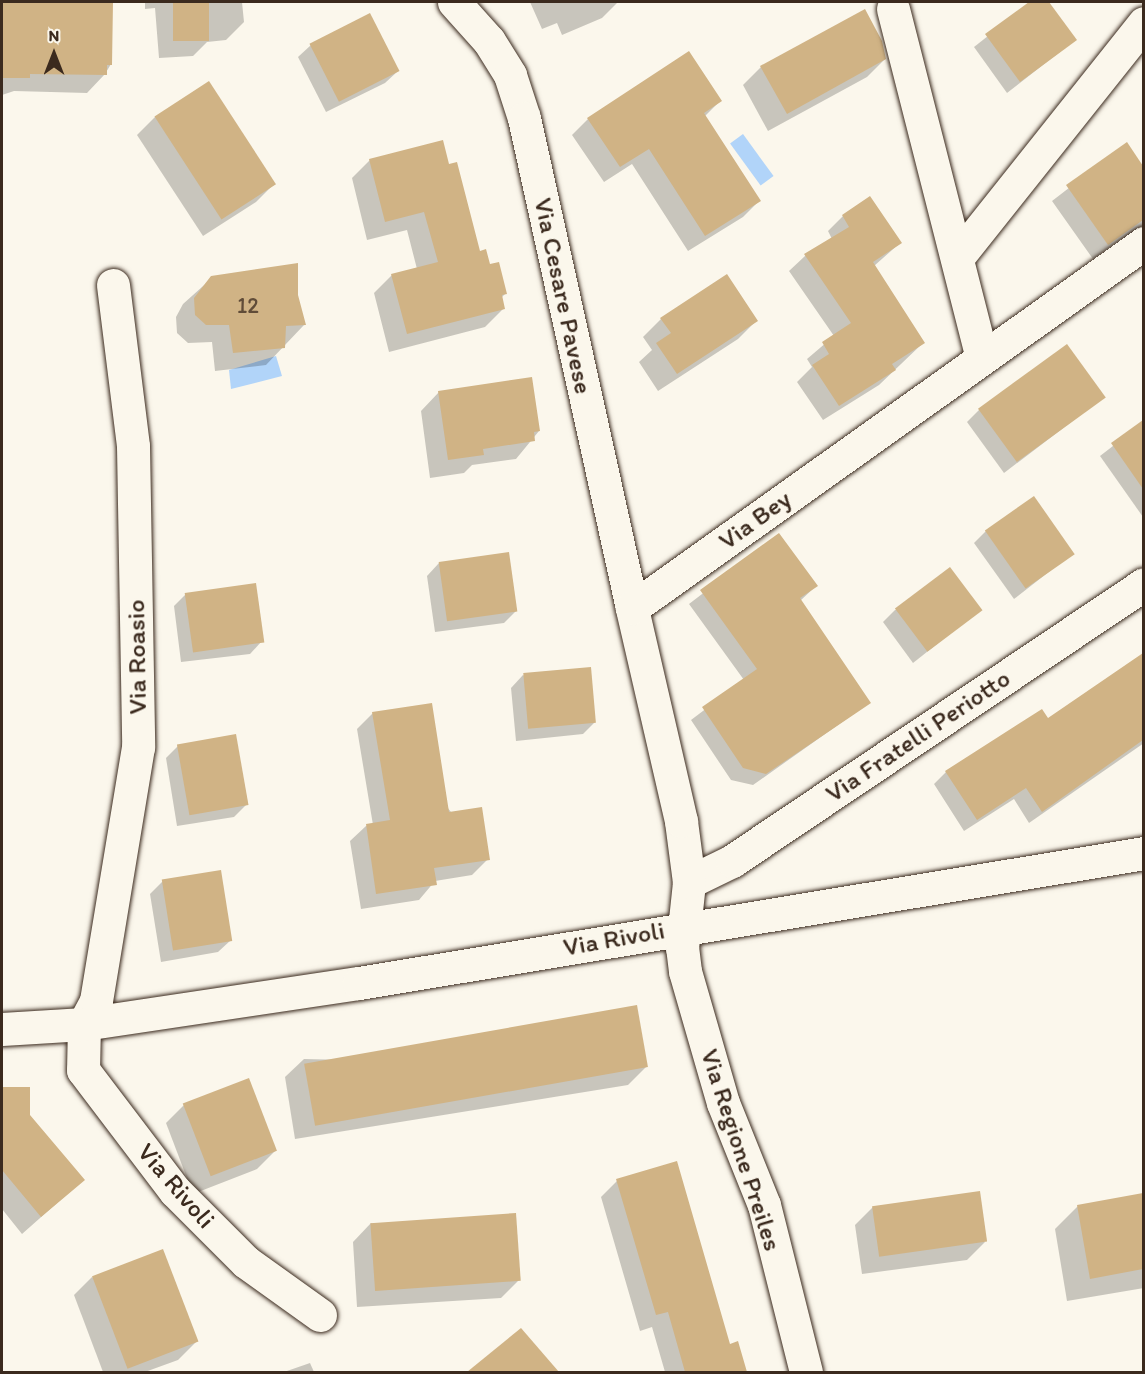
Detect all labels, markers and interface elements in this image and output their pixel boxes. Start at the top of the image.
north arrow [24,24,84,84]
text: N [49,26,59,45]
street label: Via Cesare Pavese [527,196,599,396]
house number: 12 [237,293,259,319]
street label: Via Bey [713,483,797,557]
street label: Via Roasio [120,600,154,714]
street label: Via Fratelli Periotto [820,663,1016,809]
street label: Via Rivoli [561,915,667,963]
street label: Via Regione Preiles [694,1045,788,1255]
street label: Via Rivoli [131,1137,221,1235]

